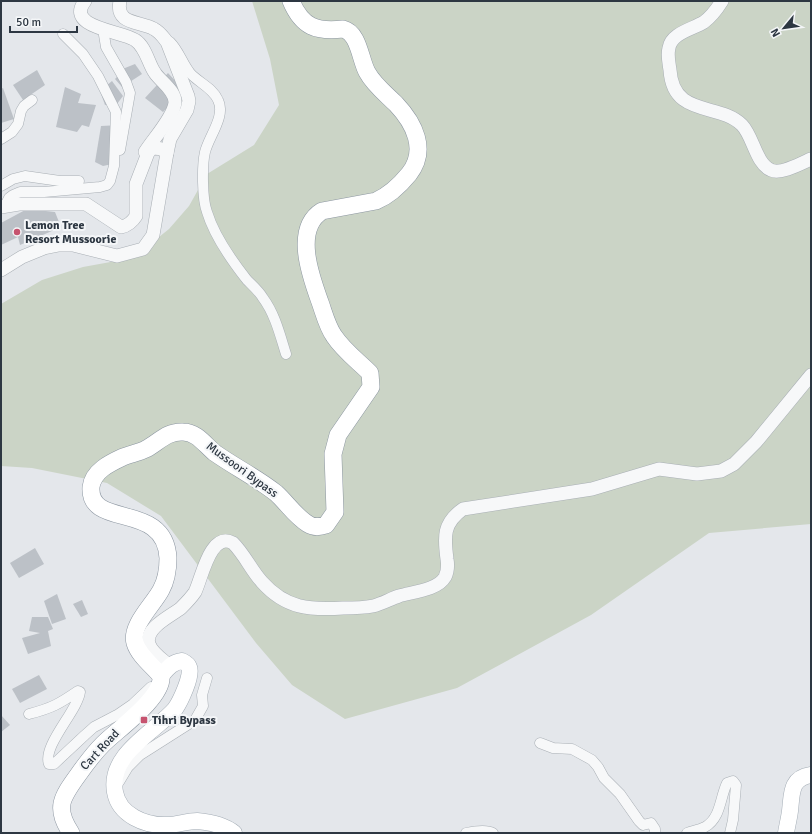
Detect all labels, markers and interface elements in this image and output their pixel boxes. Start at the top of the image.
scale bar [10,8,77,34]
north arrow [764,8,804,48]
text: 50 m [16,15,41,30]
text: N [768,26,783,39]
place label: Lemon Tree Resort Mussoorie [25,218,116,247]
marker: Lemon Tree Resort Mussoorie [12,227,22,237]
street label: Mussoori Bypass [203,439,281,501]
place label: Tihri Bypass [152,713,217,728]
marker: Tihri Bypass [139,715,149,725]
street label: Cart Road [77,726,123,774]

